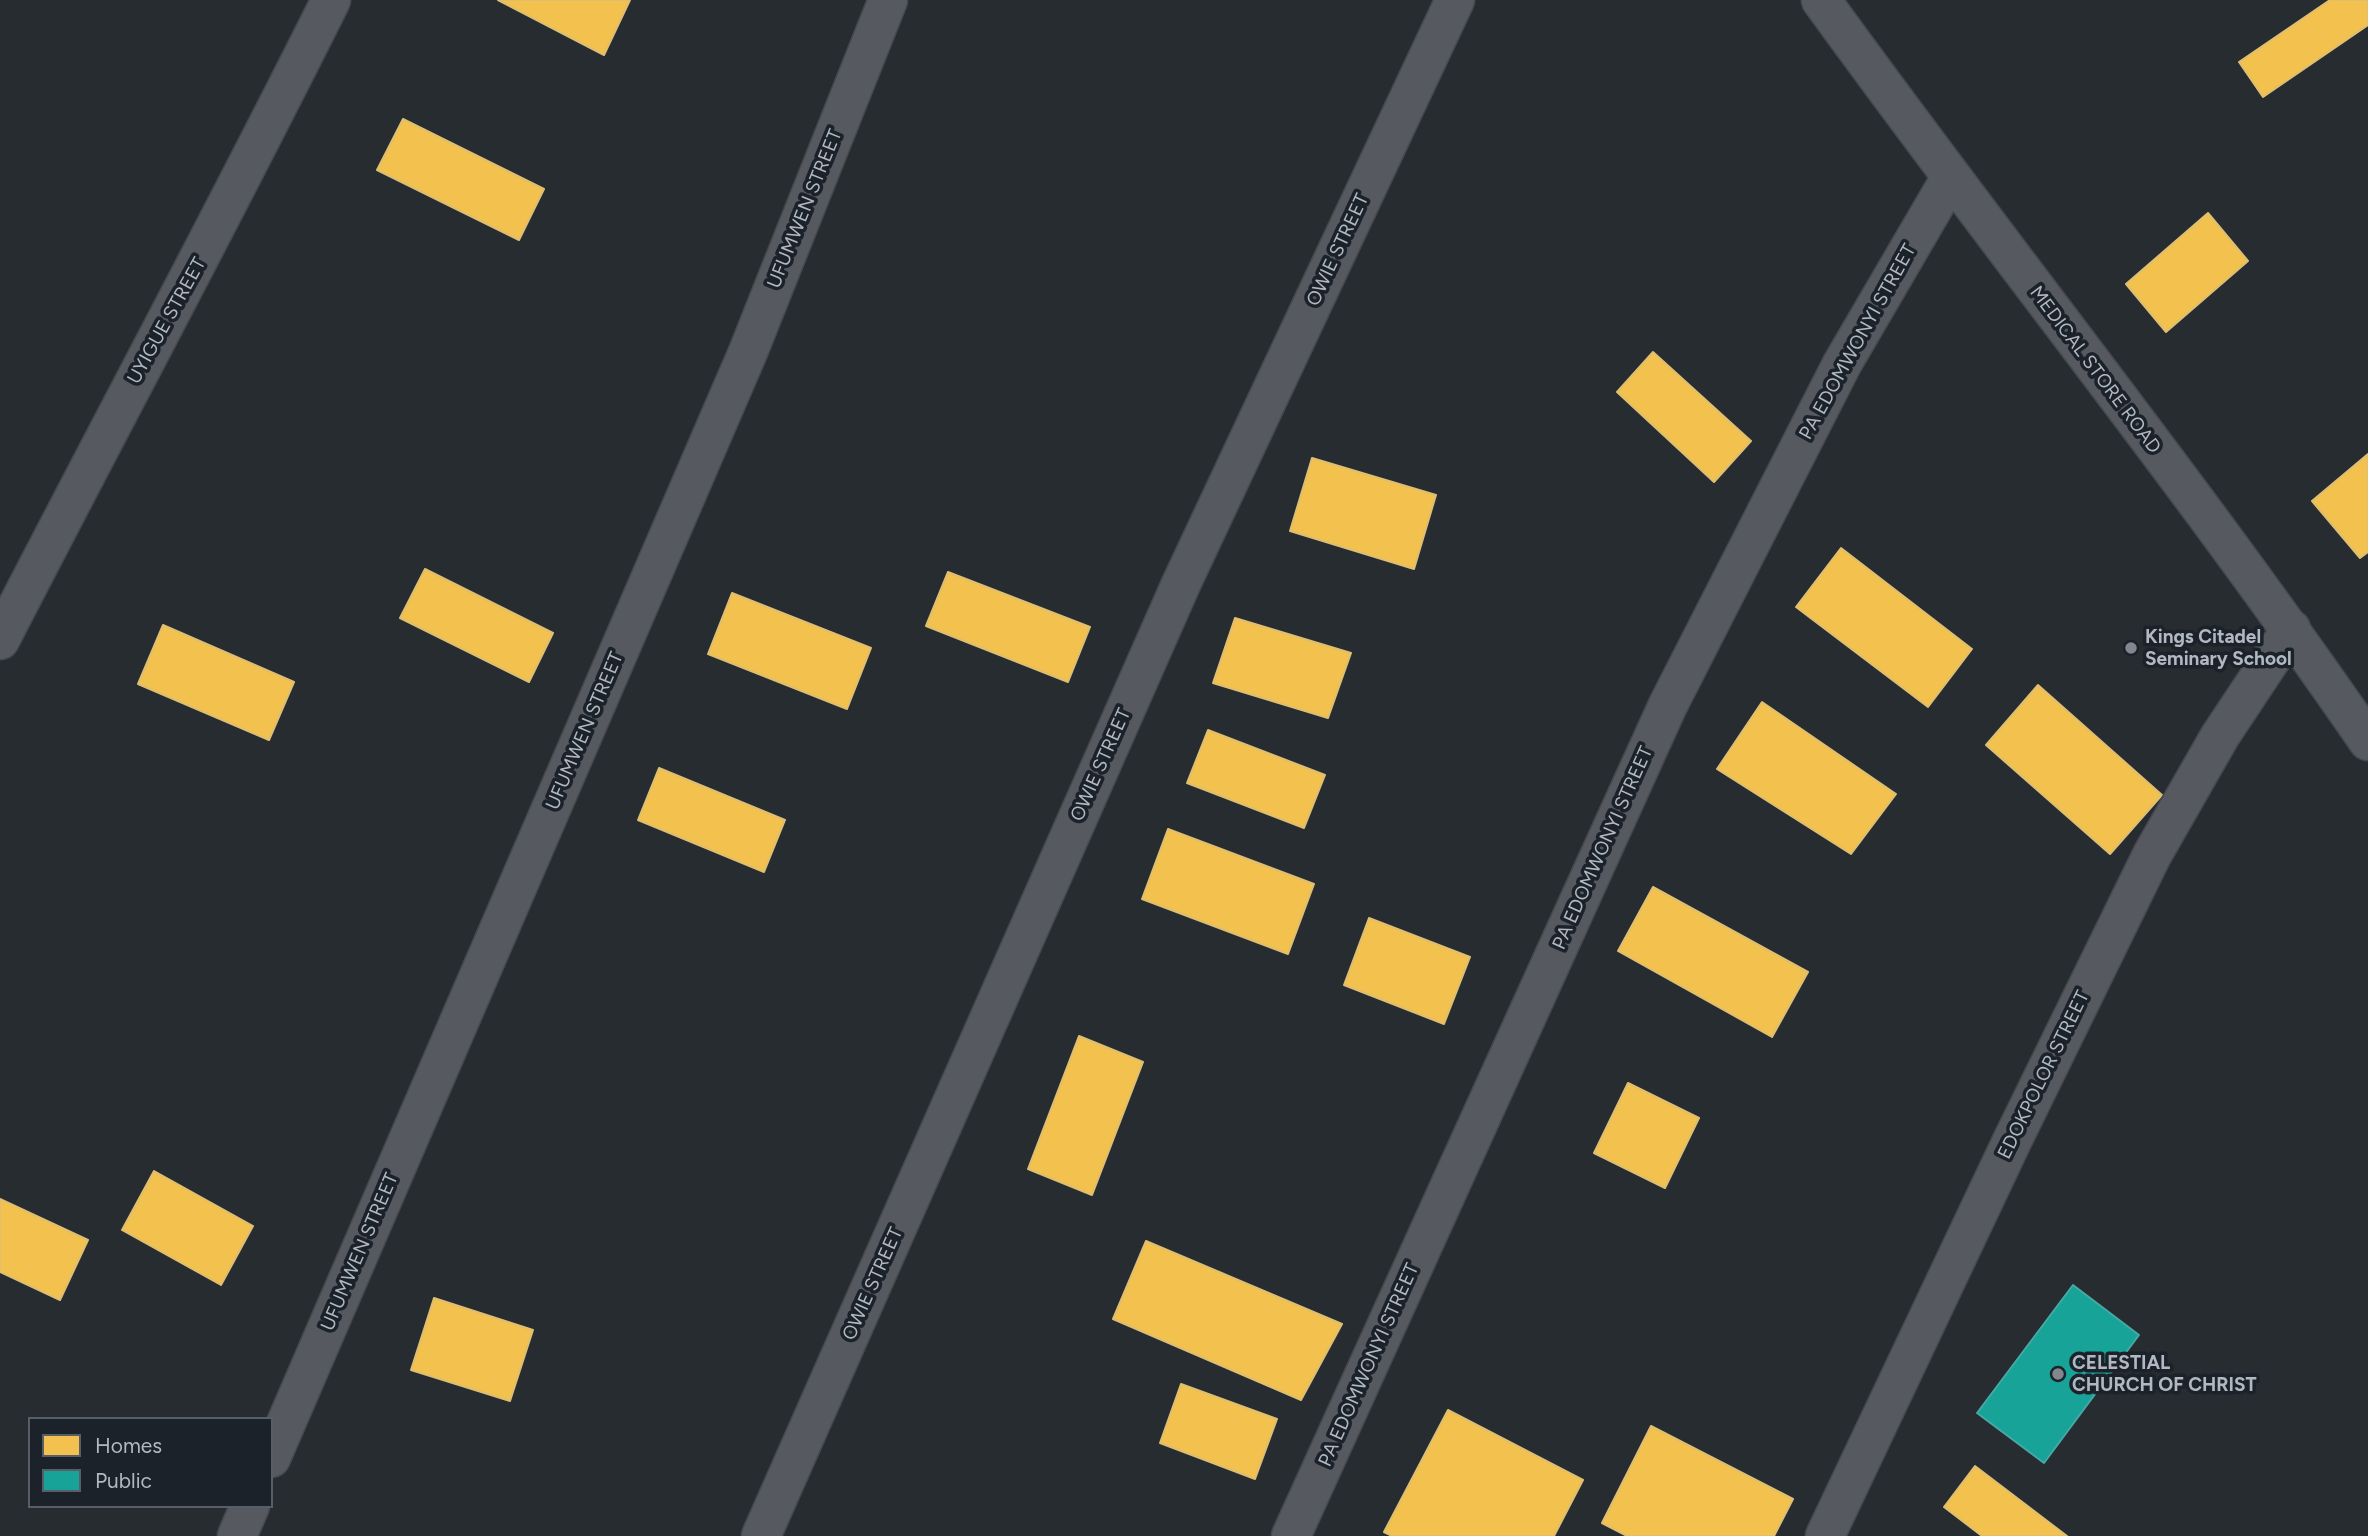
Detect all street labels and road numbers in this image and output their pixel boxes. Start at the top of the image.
street label: UFUMWEN STREET [763,126,847,292]
street label: OWIE STREET [1302,190,1374,310]
street label: PA EDOMWONYI STREET [1795,240,1921,444]
street label: UYIGUE STREET [123,254,211,388]
street label: MEDICAL STORE ROAD [2025,282,2165,458]
street label: UFUMWEN STREET [541,649,629,813]
street label: OWIE STREET [1066,705,1136,825]
street label: PA EDOMWONYI STREET [1548,743,1658,953]
street label: EDOKPOLOR STREET [1993,987,2095,1163]
street label: UFUMWEN STREET [316,1170,404,1334]
street label: OWIE STREET [838,1224,908,1344]
street label: PA EDOMWONYI STREET [1314,1260,1424,1470]

